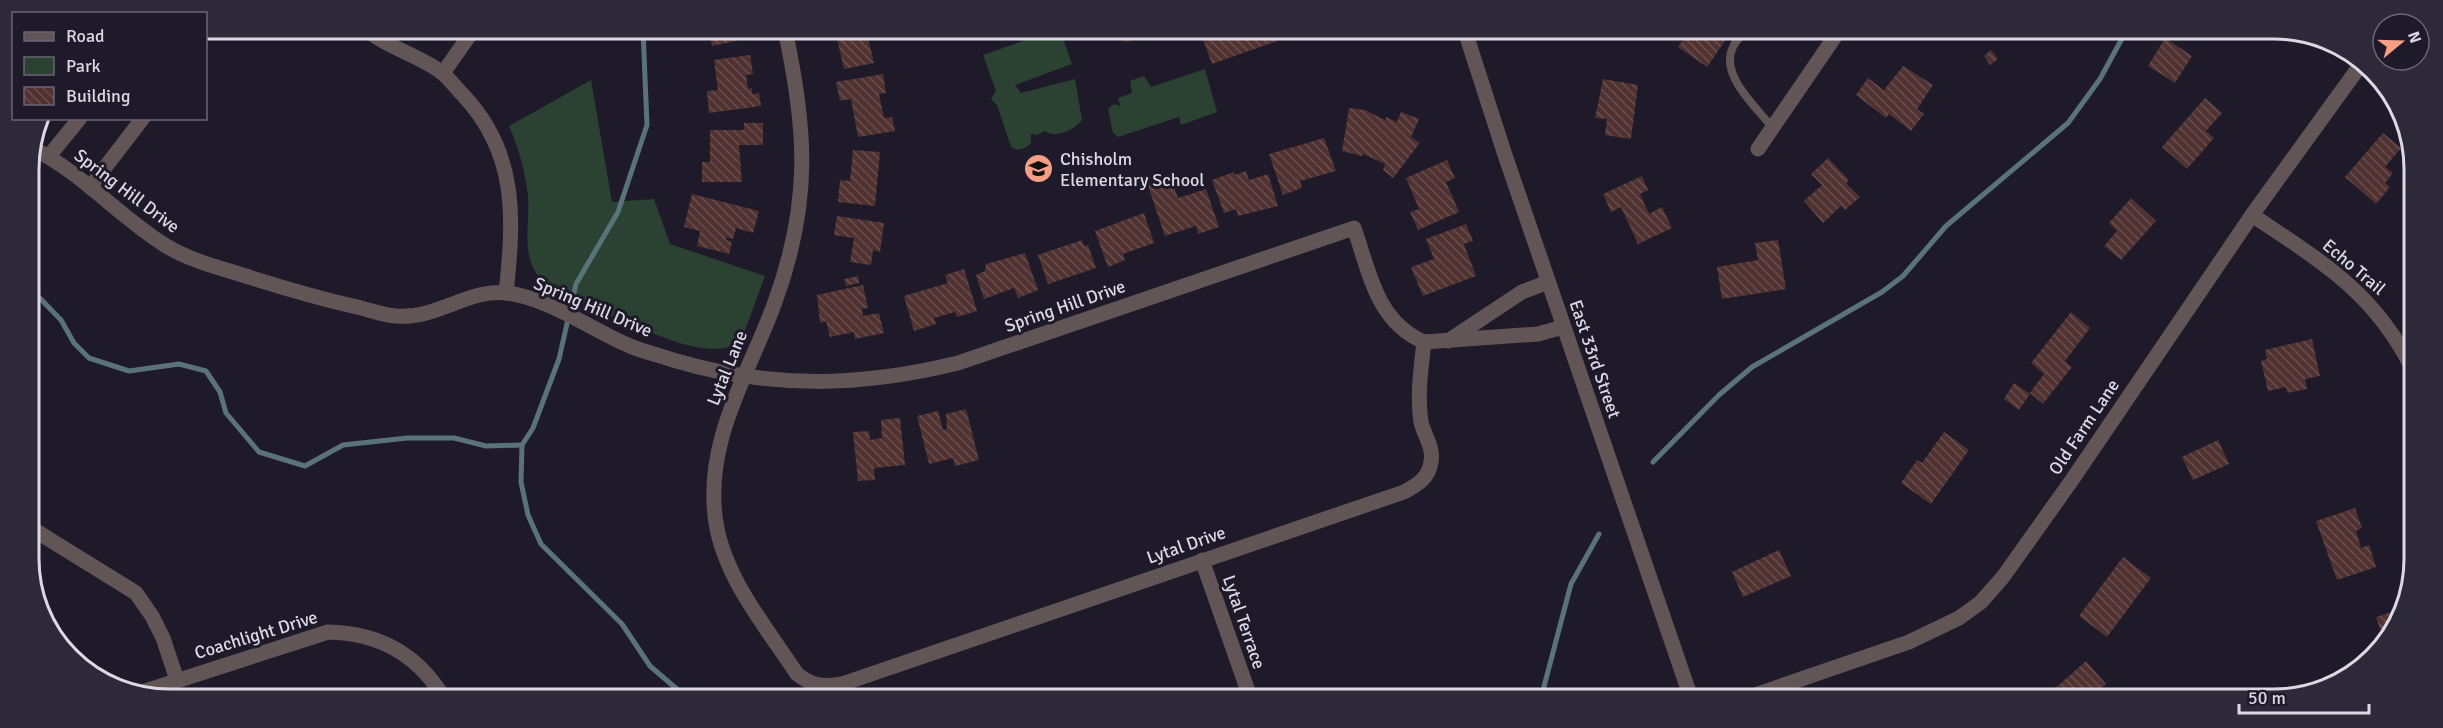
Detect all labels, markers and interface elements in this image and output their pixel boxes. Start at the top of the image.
legend [12,12,207,120]
north arrow [2371,12,2431,72]
text: Road [66,25,105,47]
text: N [2403,29,2426,46]
text: Park [66,55,101,77]
text: Building [66,85,130,107]
street label: Spring Hill Drive [70,144,184,238]
place label: Chisholm Elementary School [1060,148,1205,191]
school or university icon: Chisholm Elementary School [1023,153,1055,185]
street label: Echo Trail [2318,234,2390,300]
street label: Spring Hill Drive [531,272,655,342]
street label: Spring Hill Drive [1002,275,1128,337]
street label: East 33rd Street [1564,297,1626,421]
street label: Lytal Lane [702,327,752,409]
street label: Old Farm Lane [2044,375,2124,479]
street label: Lytal Drive [1144,521,1228,569]
street label: Lytal Terrace [1218,572,1270,672]
street label: Coachlight Drive [192,606,320,664]
scale bar [2239,677,2370,715]
text: 50 m [2248,687,2286,709]

